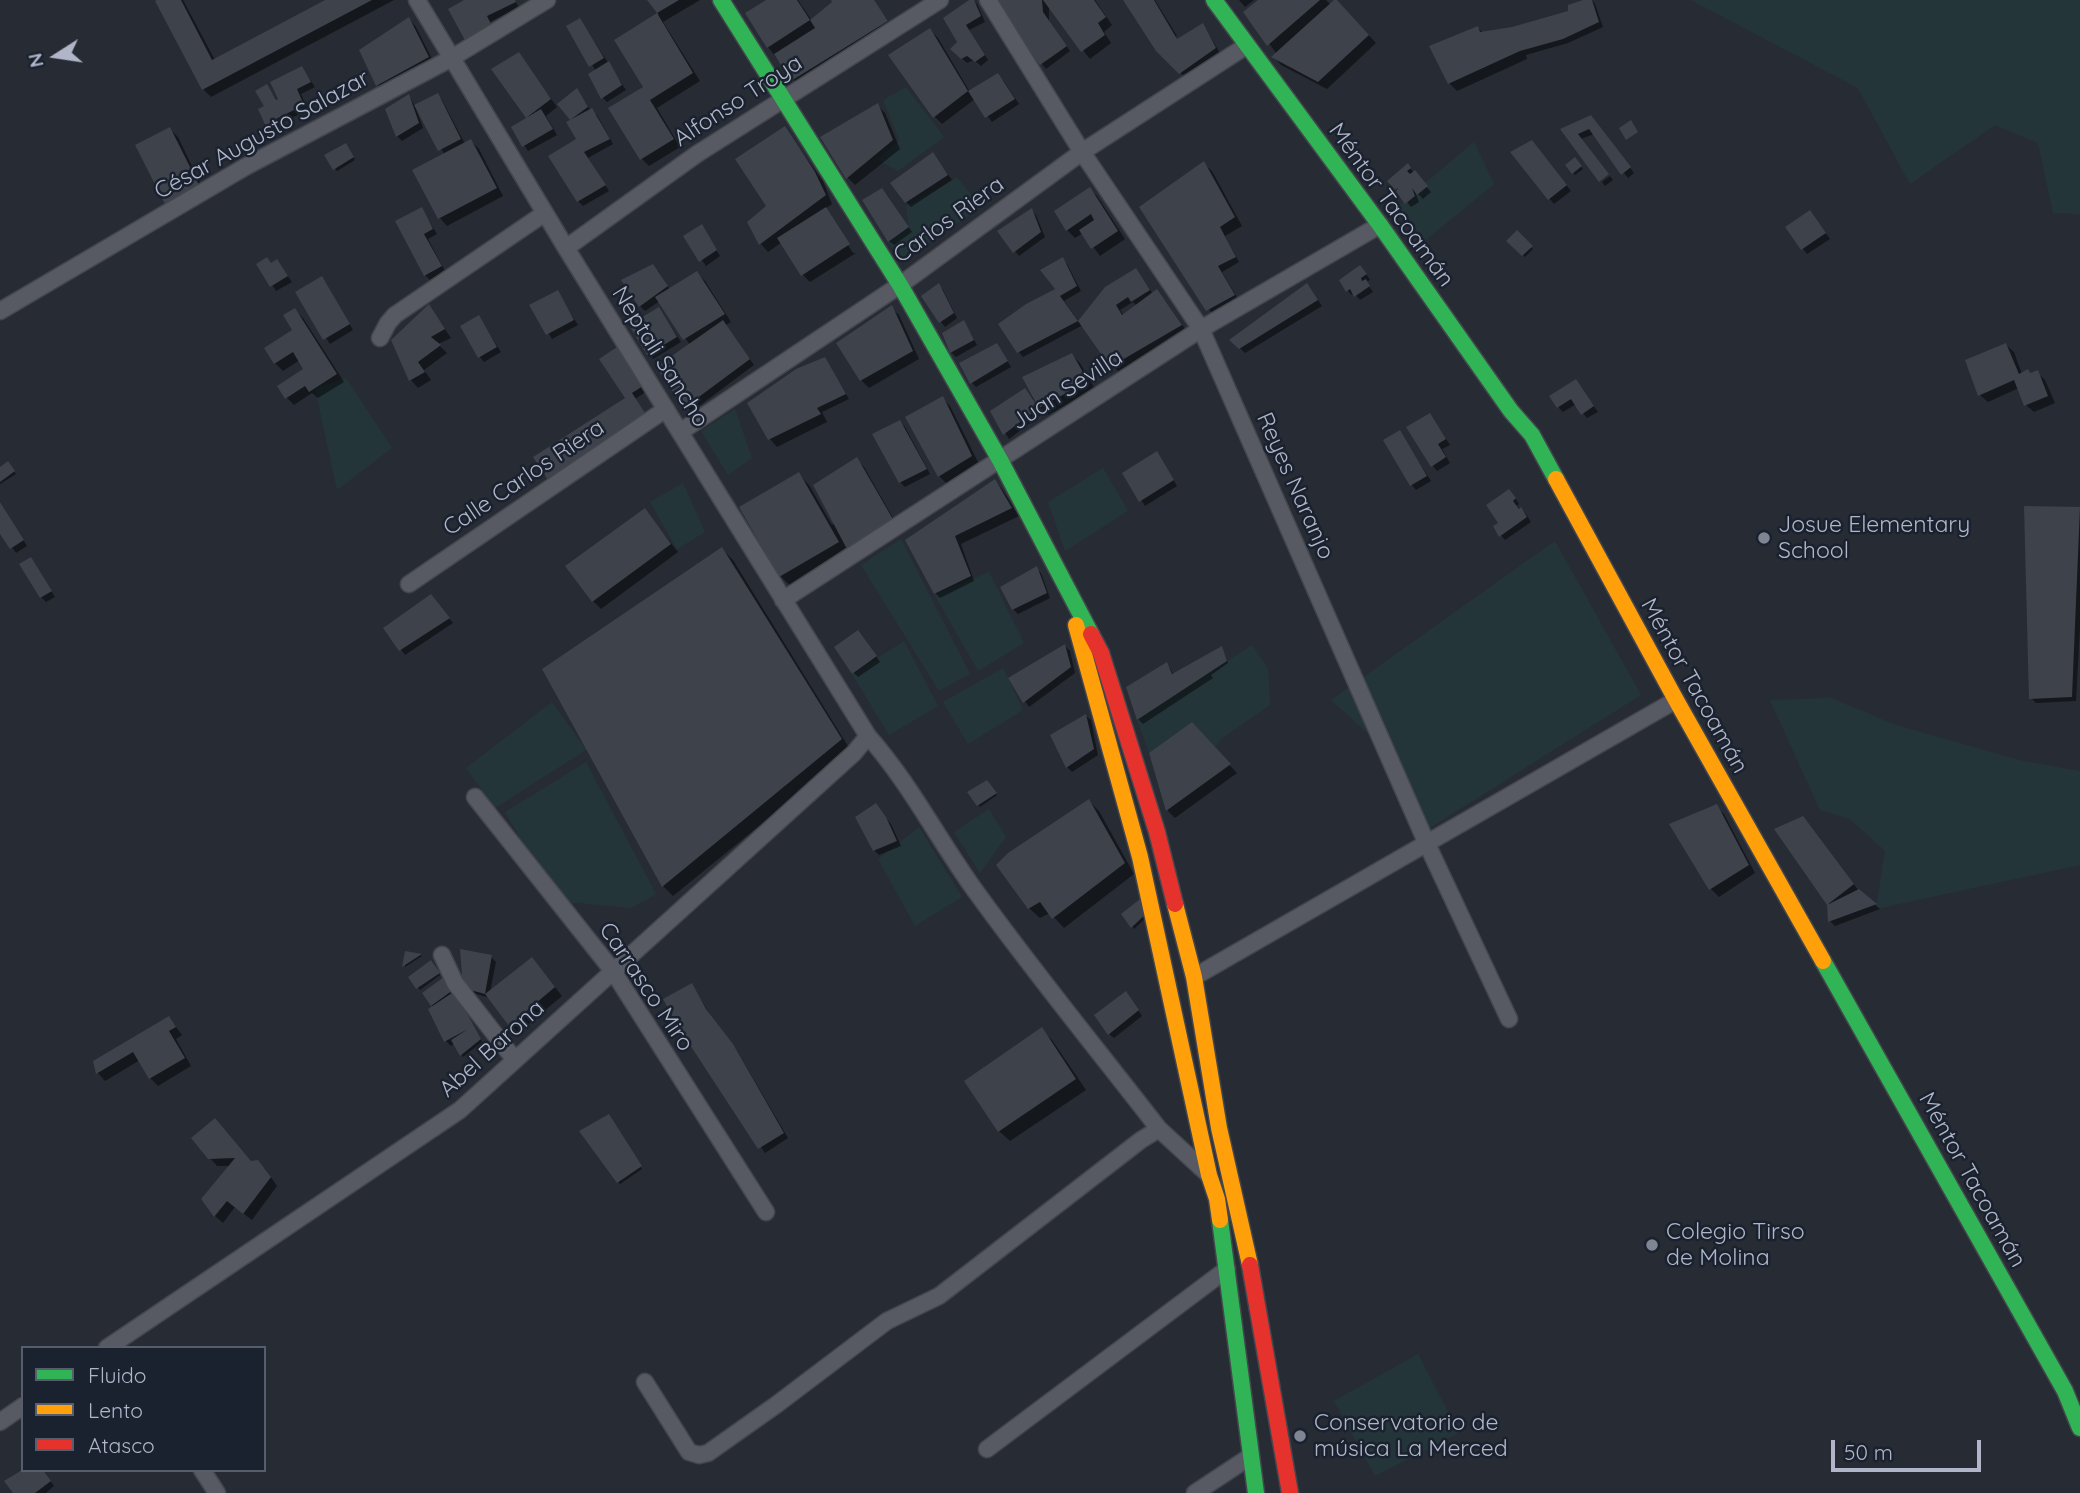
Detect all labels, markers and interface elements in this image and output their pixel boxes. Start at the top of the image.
north arrow [21,21,91,91]
street label: Alfonso Troya [669,49,807,153]
text: N [22,51,49,70]
street label: César Augusto Salazar [150,64,374,206]
street label: Méntor Tacoamán [1322,118,1460,292]
street label: Carlos Riera [888,171,1010,269]
street label: Neptali Sancho [606,281,714,433]
street label: Juan Sevilla [1006,344,1128,436]
street label: Reyes Naranjo [1250,408,1340,564]
street label: Calle Carlos Riera [438,414,610,542]
place label: Josue Elementary School [1778,511,1970,565]
marker: Josue Elementary School [1756,530,1772,546]
street label: Méntor Tacoamán [1635,594,1753,778]
street label: Carrasco Miro [593,917,699,1057]
street label: Abel Barona [434,995,550,1103]
street label: Méntor Tacoamán [1913,1088,2031,1272]
place label: Colegio Tirso de Molina [1666,1218,1805,1272]
marker: Colegio Tirso de Molina [1644,1237,1660,1253]
legend [21,1346,266,1472]
text: Fluido [88,1362,146,1388]
text: Lento [88,1397,143,1423]
place label: Conservatorio de música La Merced [1314,1409,1508,1463]
scale bar [1835,1426,1986,1470]
marker: Conservatorio de música La Merced [1292,1428,1308,1444]
text: Atasco [88,1432,155,1458]
text: 50 m [1844,1439,1893,1465]

